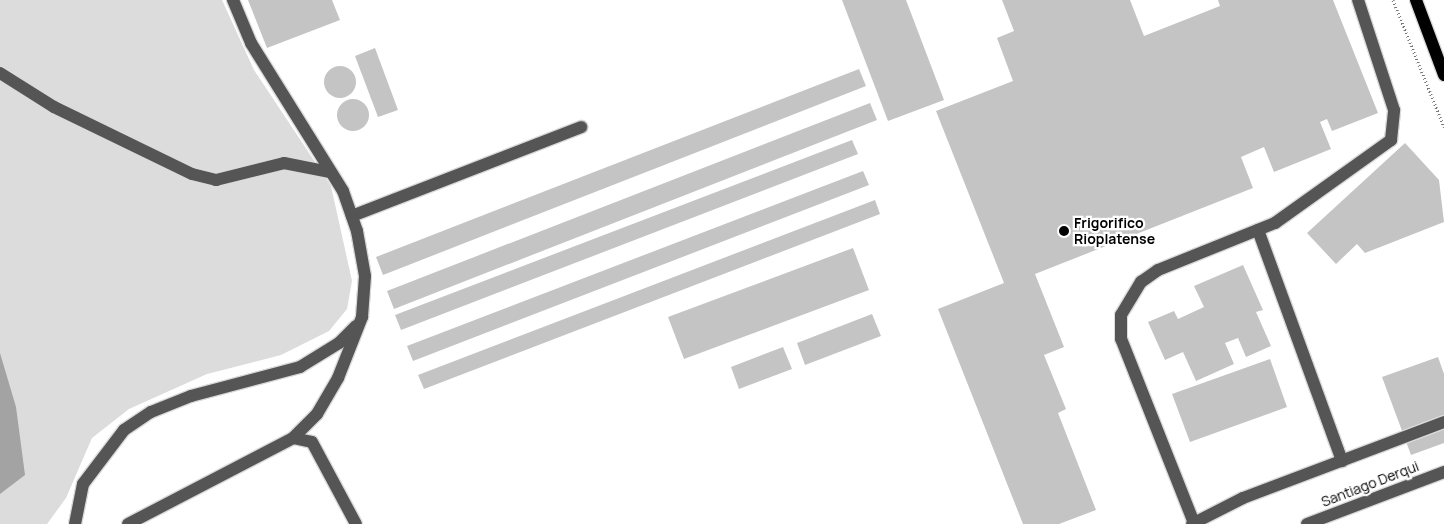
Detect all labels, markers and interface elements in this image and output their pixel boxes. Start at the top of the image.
place label: Frigorifico Rioplatense [1074,215,1155,248]
marker: Frigorifico Rioplatense [1058,225,1070,237]
street label: Santiago Derqui [1319,458,1421,510]

